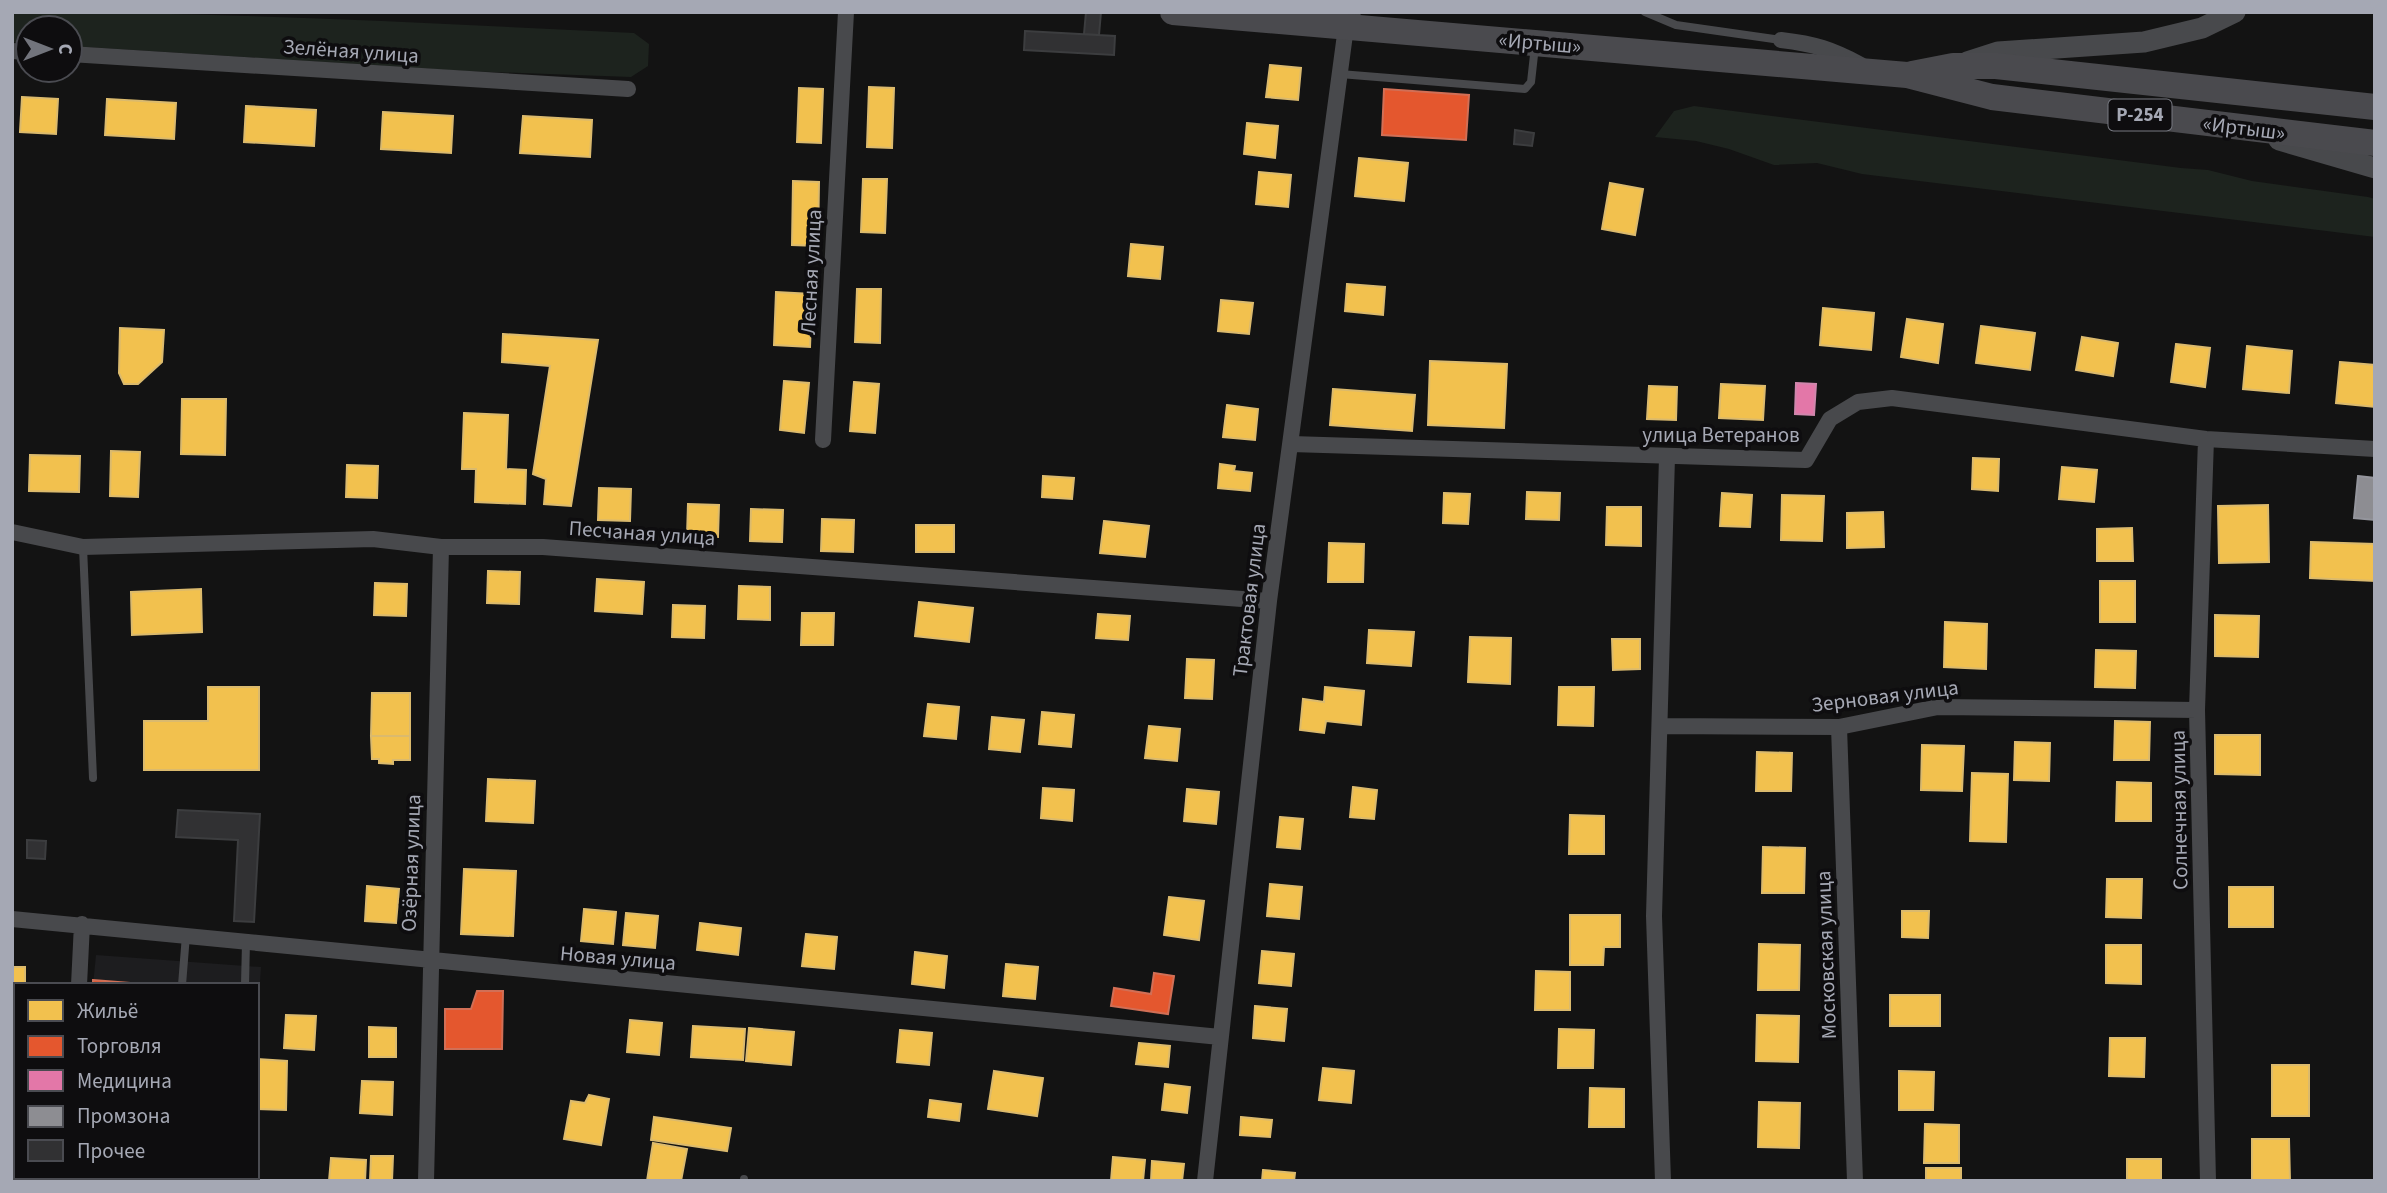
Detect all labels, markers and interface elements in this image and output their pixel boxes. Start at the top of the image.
north arrow [14,14,84,84]
street label: «Иртыш» [1498,24,1582,62]
street label: Зелёная улица [282,31,420,71]
text: С [51,43,78,55]
road number: Р-254 [2108,99,2172,130]
street label: «Иртыш» [2201,108,2287,148]
street label: Лесная улица [793,208,829,336]
street label: улица Ветеранов [1642,420,1800,450]
street label: Песчаная улица [568,513,716,553]
street label: Трактовая улица [1225,522,1273,678]
street label: Зерновая улица [1810,672,1960,720]
street label: Солнечная улица [2163,730,2195,890]
street label: Озёрная улица [394,794,428,932]
street label: Московская улица [1808,870,1844,1040]
street label: Новая улица [559,938,677,978]
legend [14,983,259,1179]
text: Жильё [77,996,138,1026]
text: Торговля [77,1031,162,1061]
text: Медицина [77,1066,172,1096]
text: Промзона [77,1101,170,1131]
text: Прочее [77,1136,145,1166]

